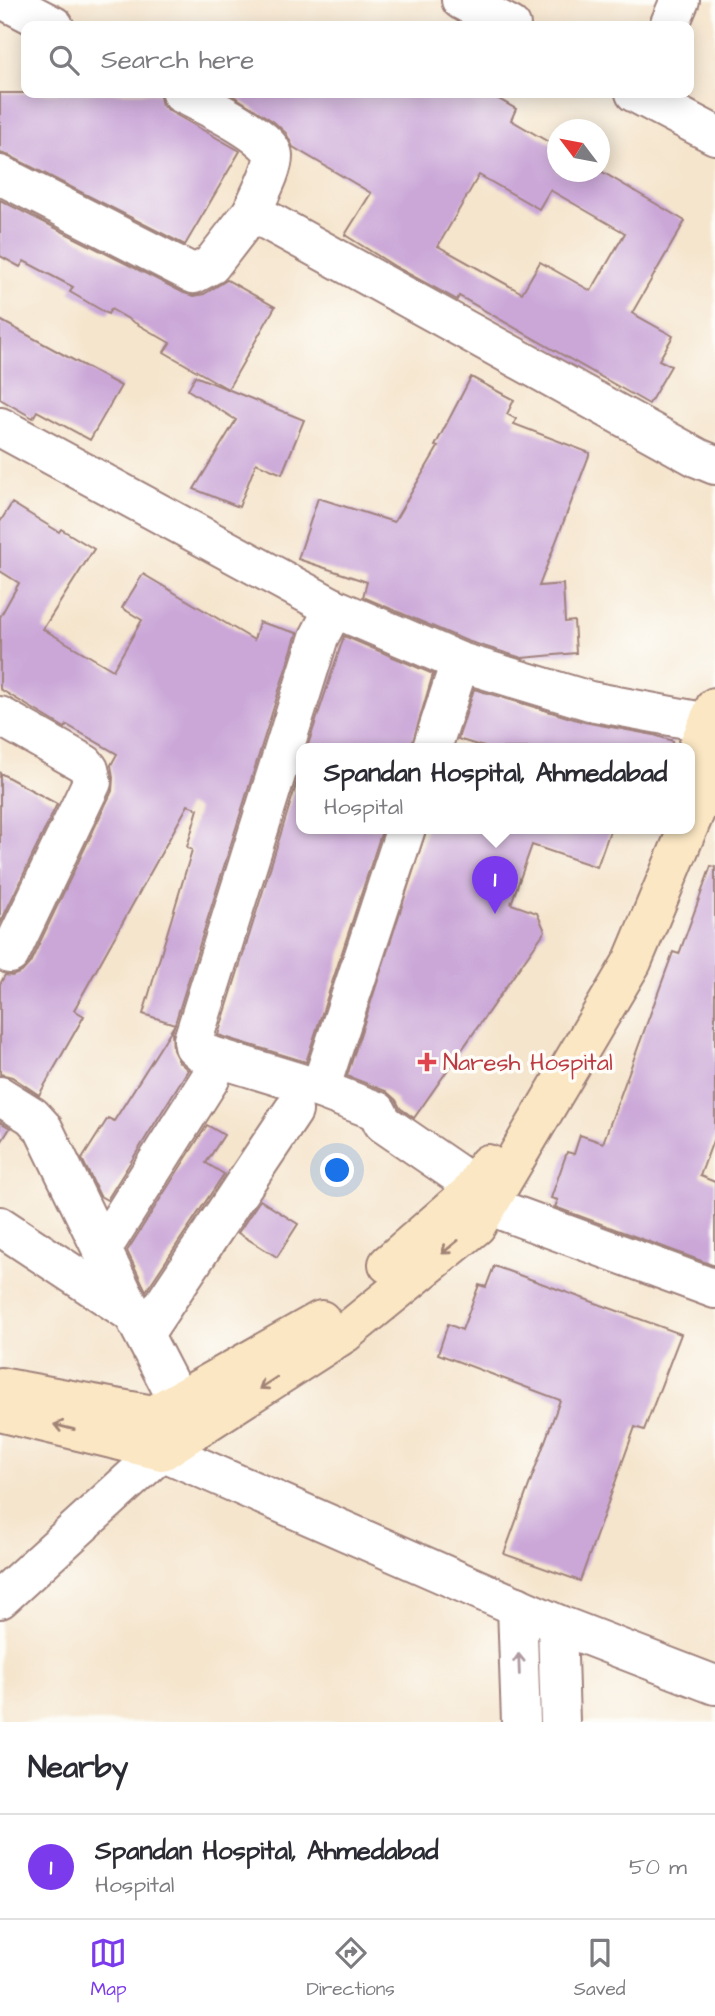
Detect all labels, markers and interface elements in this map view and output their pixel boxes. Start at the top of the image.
search box [21,21,694,98]
icon: search [45,41,83,79]
text: Search here [101,42,254,78]
north arrow [547,119,610,182]
popup [296,743,695,834]
text: Spandan Hospital, Ahmedabad [324,755,667,791]
text: Hospital [324,791,403,823]
pin: 1 [472,856,518,914]
place label: Naresh Hospital [443,1046,613,1080]
marker: Naresh Hospital [417,1052,437,1072]
your location [320,1153,354,1187]
one-way arrow [441,1238,459,1254]
one-way arrow [259,1375,278,1390]
one-way arrow [53,1420,75,1433]
one-way arrow [512,1653,526,1676]
text: Nearby [28,1747,128,1789]
text: Spandan Hospital, Ahmedabad [95,1833,439,1869]
text: 1 [50,1851,52,1883]
text: 50 m [629,1851,687,1883]
text: Hospital [95,1869,174,1901]
tab: Map [89,1934,127,2003]
tab: Directions [306,1934,395,2003]
tab: Saved [574,1934,625,2003]

